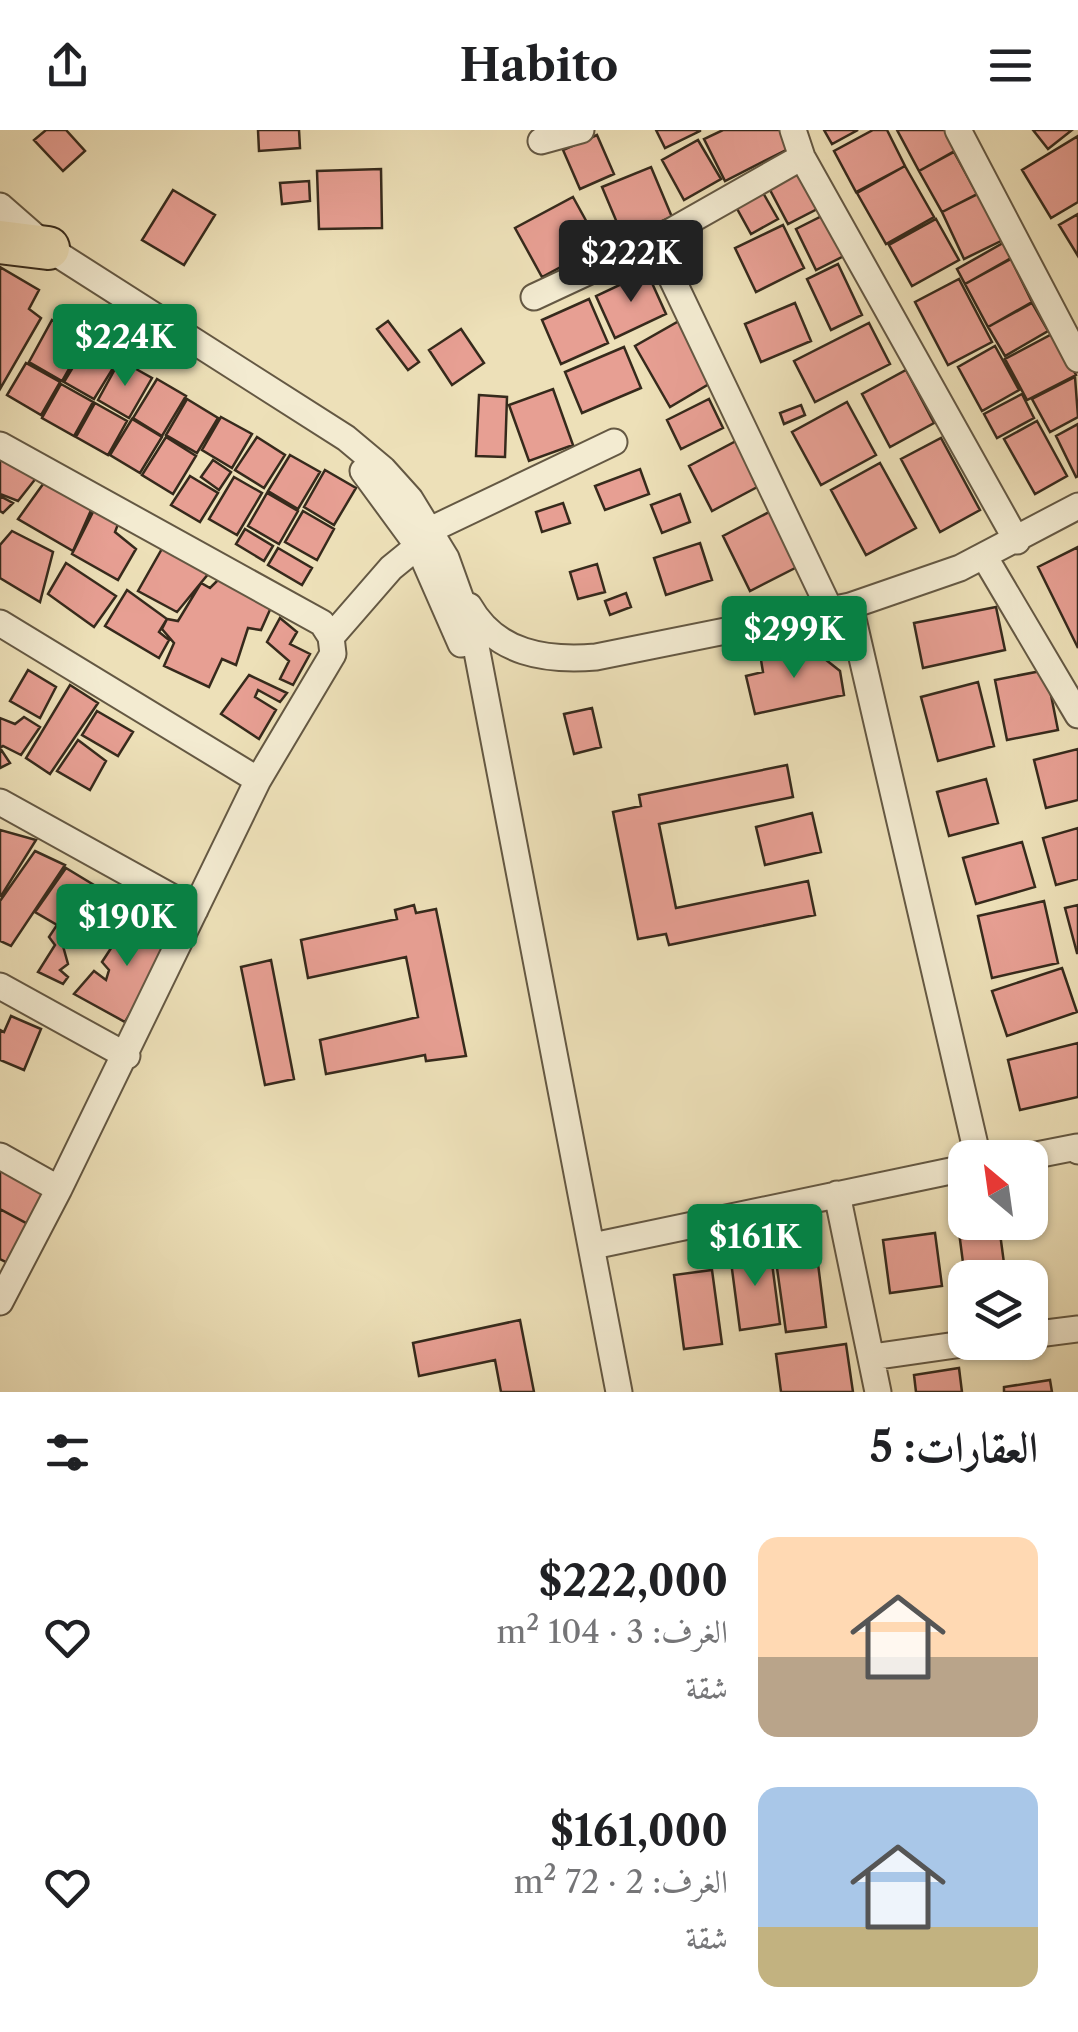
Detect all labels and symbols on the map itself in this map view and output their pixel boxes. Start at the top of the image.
pin: $222K [561,220,701,305]
pin: $224K [55,304,195,389]
pin: $299K [724,596,864,681]
pin: $190K [57,884,197,969]
north arrow [948,1140,1048,1240]
pin: $161K [685,1204,825,1289]

